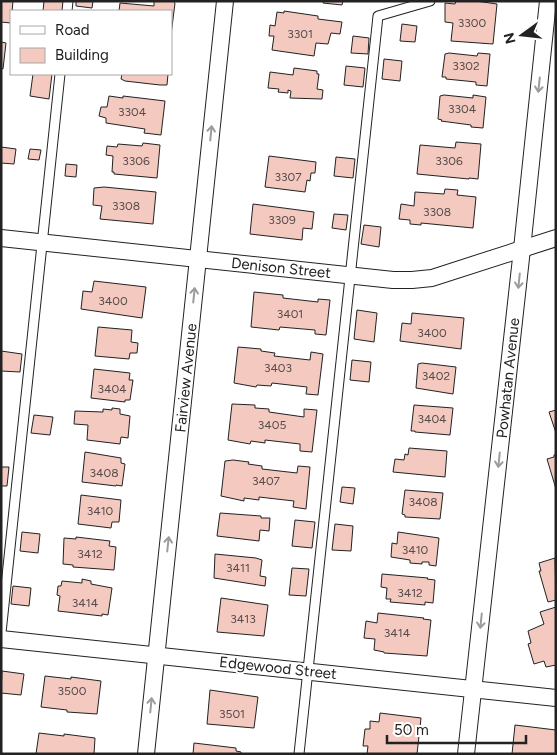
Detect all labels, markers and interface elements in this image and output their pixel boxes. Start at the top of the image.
legend [10,10,172,75]
north arrow [497,10,547,60]
house number: 3300 [458,16,487,30]
text: Road [55,21,90,39]
house number: 3301 [287,27,313,41]
text: N [500,31,520,46]
text: Building [55,46,109,64]
house number: 3302 [452,59,480,73]
one-way arrow [534,76,544,92]
house number: 3304 [448,102,477,116]
house number: 3304 [118,105,147,119]
one-way arrow [206,126,216,142]
house number: 3306 [122,154,150,168]
house number: 3306 [435,154,463,168]
house number: 3307 [274,170,302,184]
house number: 3308 [112,199,140,213]
house number: 3308 [423,205,451,219]
house number: 3309 [268,213,296,227]
street label: Denison Street [230,254,332,282]
one-way arrow [514,273,524,289]
one-way arrow [189,287,199,303]
house number: 3400 [98,294,128,308]
house number: 3401 [277,307,303,321]
street label: Powhatan Avenue [493,317,523,439]
street label: Fairview Avenue [171,323,201,433]
house number: 3400 [417,326,447,340]
house number: 3403 [264,361,292,375]
house number: 3402 [422,369,450,383]
house number: 3404 [97,382,127,396]
house number: 3404 [417,412,447,426]
house number: 3405 [258,418,286,432]
one-way arrow [494,452,504,468]
house number: 3408 [89,466,119,480]
house number: 3407 [252,474,281,488]
house number: 3408 [408,495,438,509]
house number: 3410 [87,504,114,518]
one-way arrow [163,536,173,552]
house number: 3410 [402,543,429,557]
house number: 3412 [77,547,103,561]
house number: 3411 [226,561,250,575]
house number: 3412 [397,586,423,600]
house number: 3414 [72,596,99,610]
house number: 3413 [230,612,256,626]
one-way arrow [476,613,486,629]
house number: 3414 [384,626,411,640]
street label: Edgewood Street [218,653,338,683]
house number: 3500 [58,684,87,698]
one-way arrow [147,698,156,714]
house number: 3501 [219,707,245,721]
scale bar [387,712,526,744]
text: 50 m [394,721,429,739]

